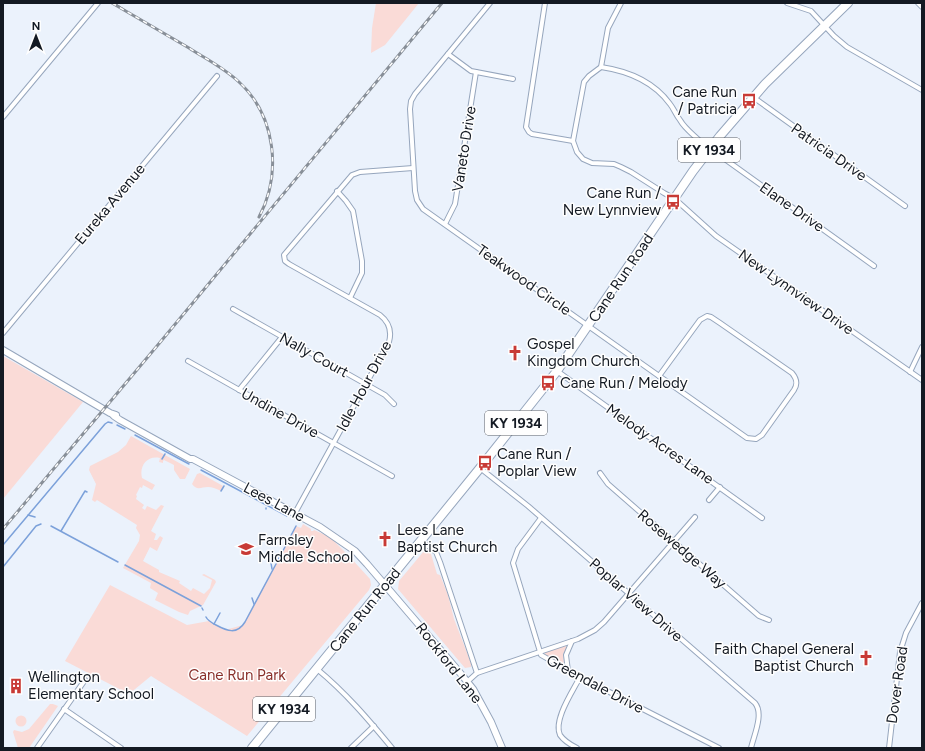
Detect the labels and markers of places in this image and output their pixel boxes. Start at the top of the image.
place label: Cane Run / Patricia [672,83,737,118]
bus stop icon: Cane Run / Patricia [740,92,758,110]
place label: Cane Run / New Lynnview [563,184,661,219]
bus stop icon: Cane Run / New Lynnview [664,193,682,211]
place label: Gospel Kingdom Church [527,335,640,370]
church icon: Gospel Kingdom Church [506,344,524,362]
bus stop icon: Cane Run / Melody [539,374,557,392]
place label: Cane Run / Melody [560,374,688,392]
place label: Cane Run / Poplar View [497,445,577,480]
bus stop icon: Cane Run / Poplar View [476,454,494,472]
place label: Lees Lane Baptist Church [397,521,497,556]
church icon: Lees Lane Baptist Church [376,530,394,548]
place label: Farnsley Middle School [258,531,353,566]
school or university icon: Farnsley Middle School [237,540,255,558]
place label: Faith Chapel General Baptist Church [714,640,854,675]
church icon: Faith Chapel General Baptist Church [857,649,875,667]
place label: Wellington Elementary School [28,668,154,703]
building icon: Wellington Elementary School [7,677,25,695]

